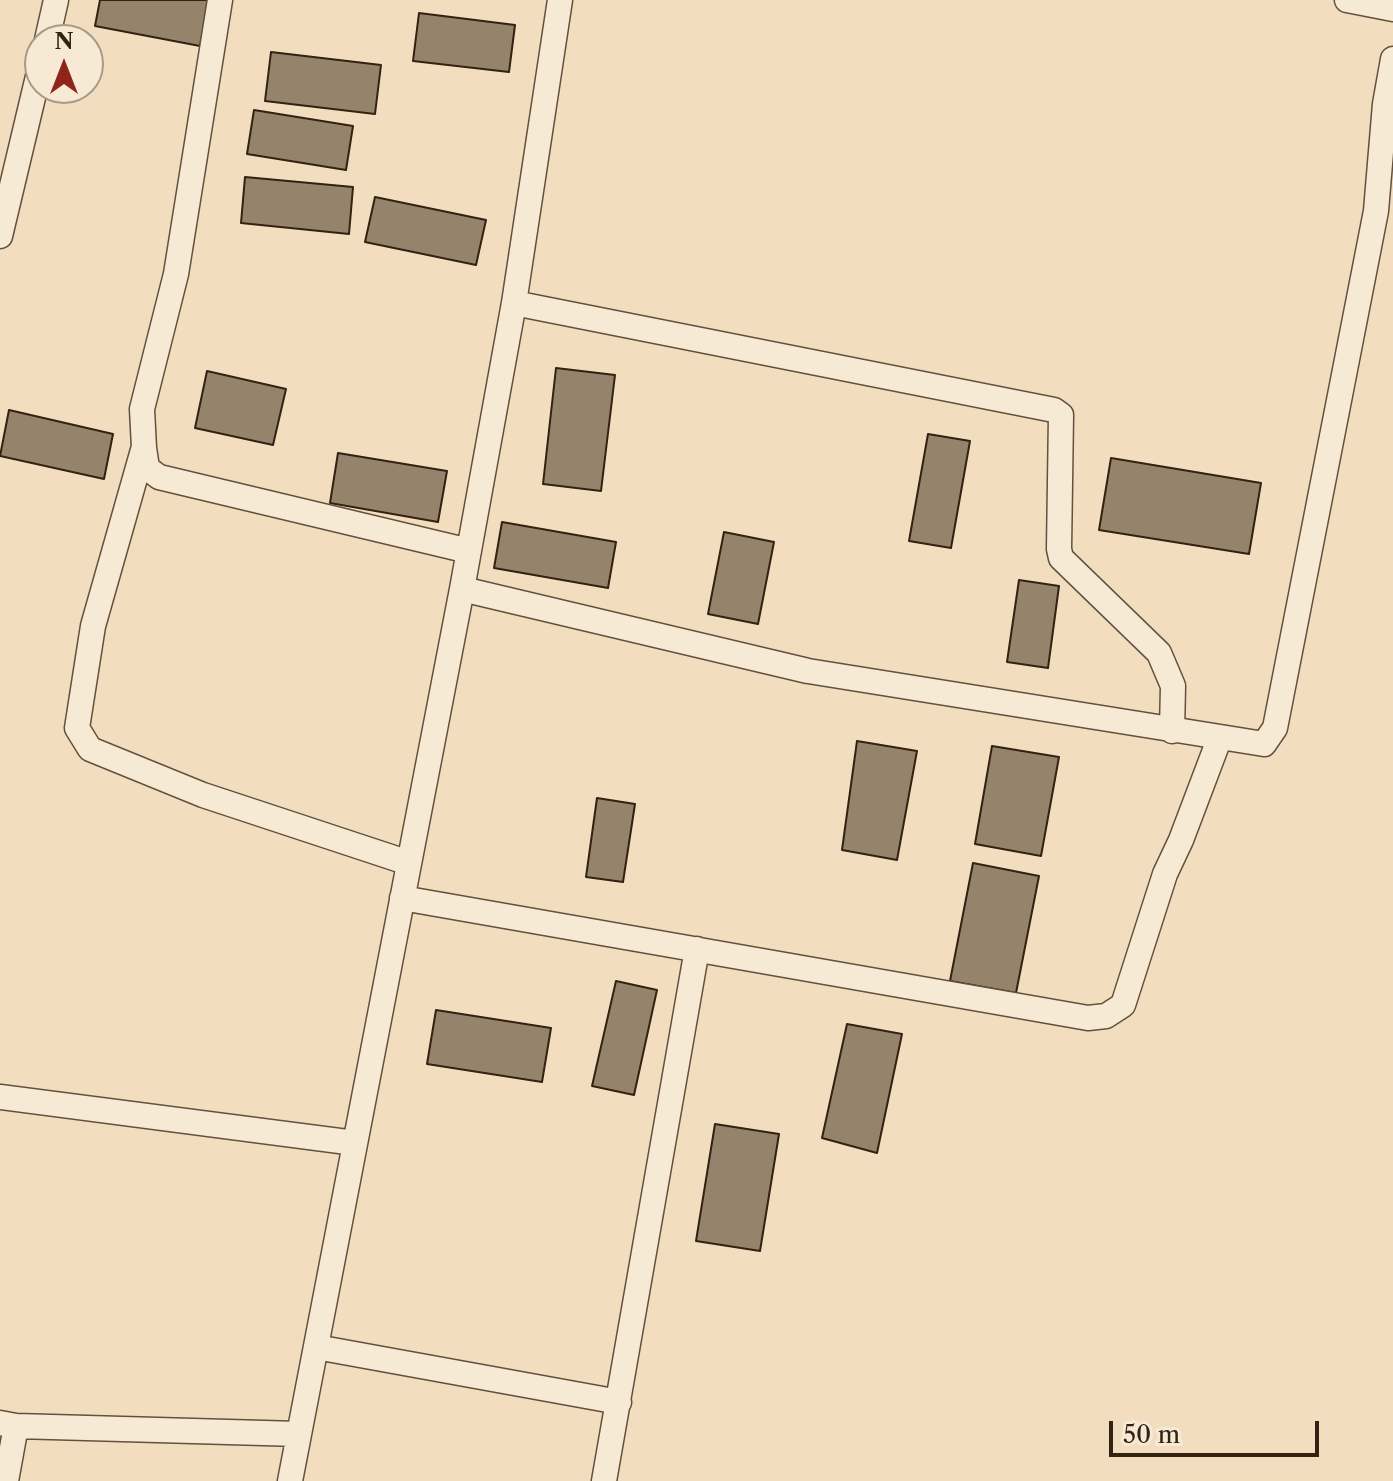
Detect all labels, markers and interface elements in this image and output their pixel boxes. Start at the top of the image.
north arrow [24,24,104,104]
text: N [54,28,74,55]
scale bar [1113,1405,1323,1455]
text: 50 m [1123,1420,1180,1449]

